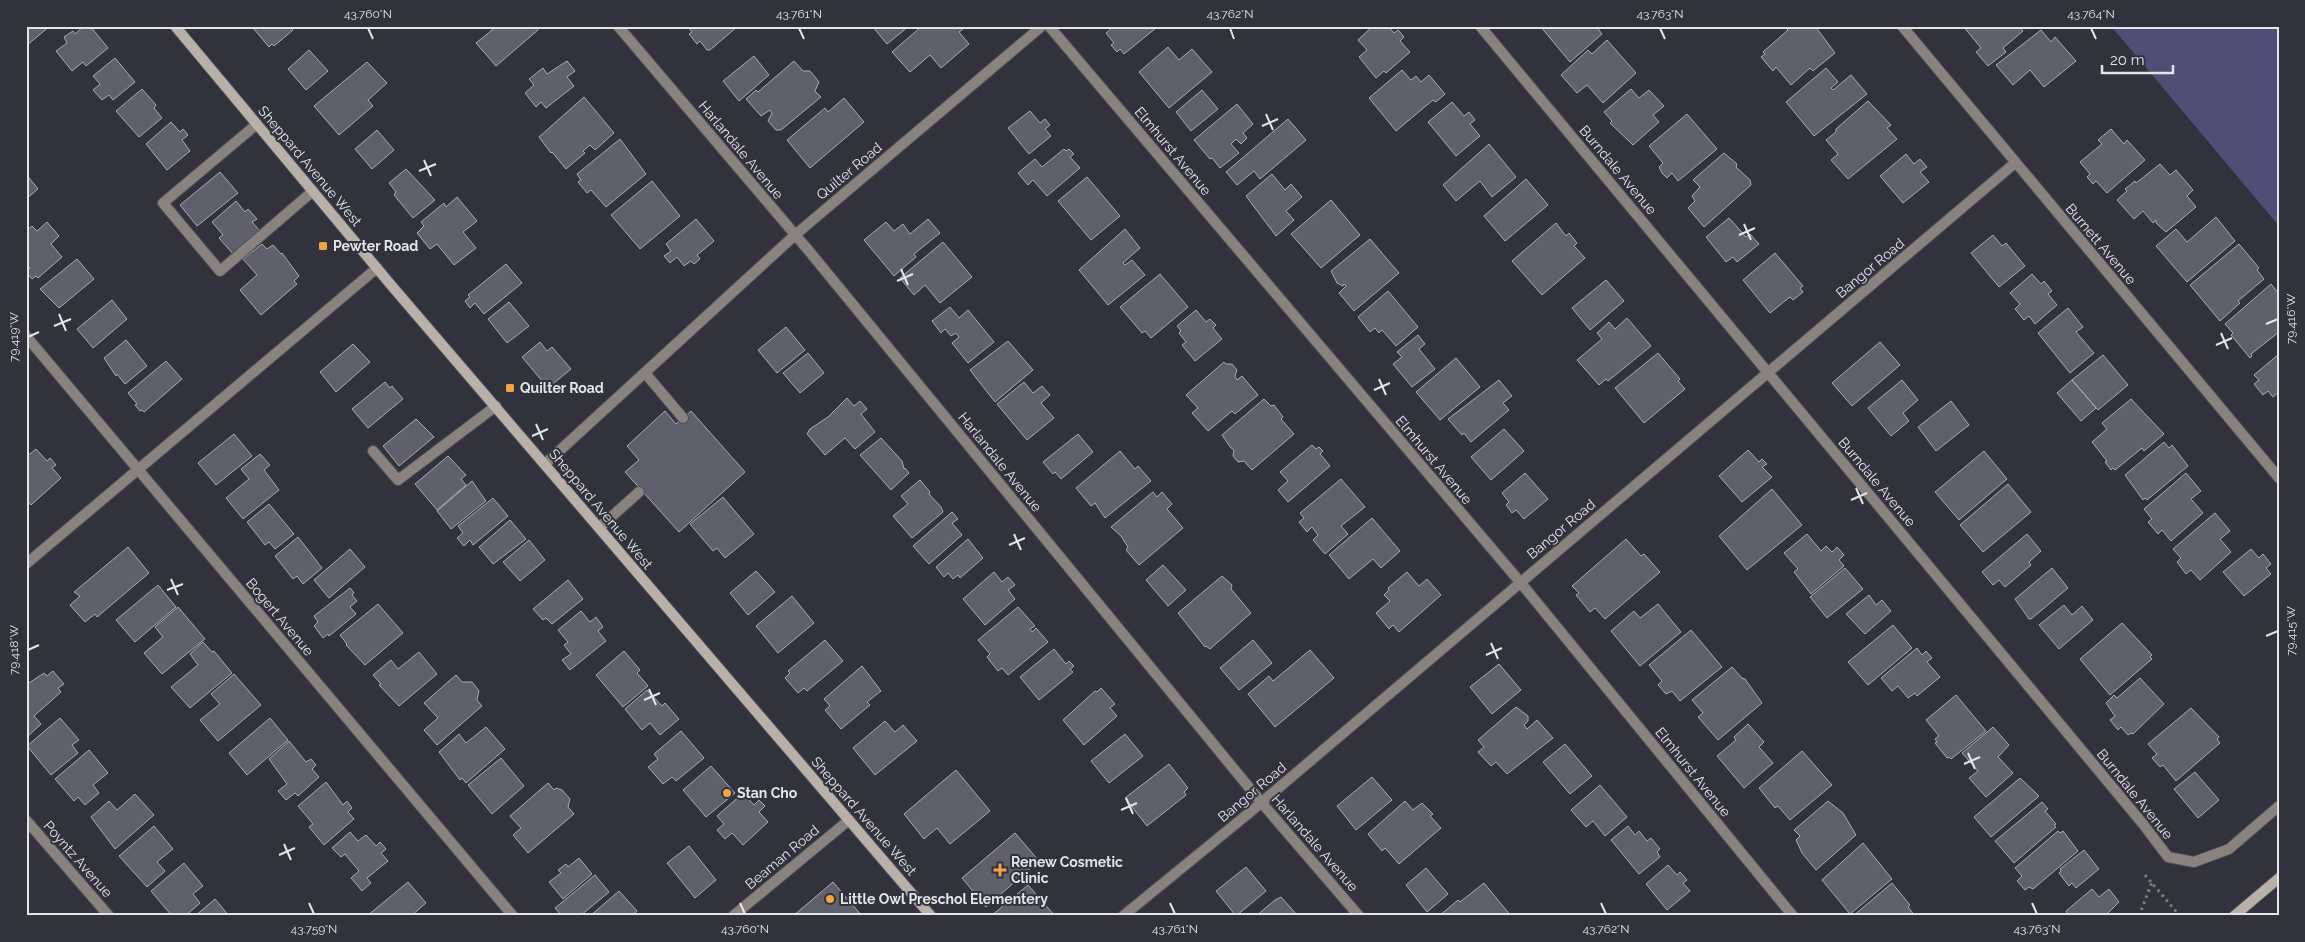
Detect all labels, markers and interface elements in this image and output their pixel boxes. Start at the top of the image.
text: 43.760°N [344,7,392,21]
text: 43.761°N [776,7,822,21]
text: 43.762°N [1206,7,1254,21]
text: 43.763°N [1636,7,1684,21]
text: 43.764°N [2067,7,2115,21]
scale bar [2102,42,2174,74]
text: 20 m [2110,51,2145,69]
street label: Harlandale Avenue [695,98,787,202]
street label: Sheppard Avenue West [255,103,365,230]
street label: Elmhurst Avenue [1131,104,1215,198]
street label: Burndale Avenue [1576,122,1660,218]
street label: Quilter Road [813,139,885,203]
street label: Burnett Avenue [2063,200,2139,288]
street label: Bangor Road [1833,235,1907,301]
place label: Pewter Road [333,238,418,254]
marker: Pewter Road [317,240,329,252]
text: 79.416°W [2284,293,2298,344]
text: 79.419°W [7,312,21,362]
place label: Quilter Road [520,380,604,396]
marker: Quilter Road [504,382,516,394]
street label: Harlandale Avenue [955,409,1045,515]
street label: Elmhurst Avenue [1392,413,1476,507]
street label: Burndale Avenue [1835,434,1919,530]
street label: Sheppard Avenue West [546,446,656,573]
street label: Bangor Road [1524,496,1598,562]
street label: Bogert Avenue [243,575,317,659]
text: 79.415°W [2284,606,2298,656]
text: 79.418°W [7,624,21,675]
street label: Elmhurst Avenue [1652,724,1734,820]
street label: Burndale Avenue [2094,746,2176,842]
street label: Sheppard Avenue West [808,753,920,879]
street label: Bangor Road [1215,759,1289,825]
place label: Stan Cho [737,785,798,801]
marker: Stan Cho [721,787,733,799]
street label: Harlandale Avenue [1269,791,1361,895]
street label: Poyntz Avenue [40,817,116,901]
street label: Beaman Road [742,822,822,892]
place label: Renew Cosmetic Clinic [1011,854,1123,886]
marker: Renew Cosmetic Clinic [993,863,1007,877]
place label: Little Owl Preschol Elementery [840,891,1048,907]
marker: Little Owl Preschol Elementery [824,893,836,905]
text: 43.759°N [291,922,337,936]
text: 43.760°N [721,922,769,936]
text: 43.761°N [1152,922,1198,936]
text: 43.762°N [1582,922,1630,936]
text: 43.763°N [2013,922,2061,936]

